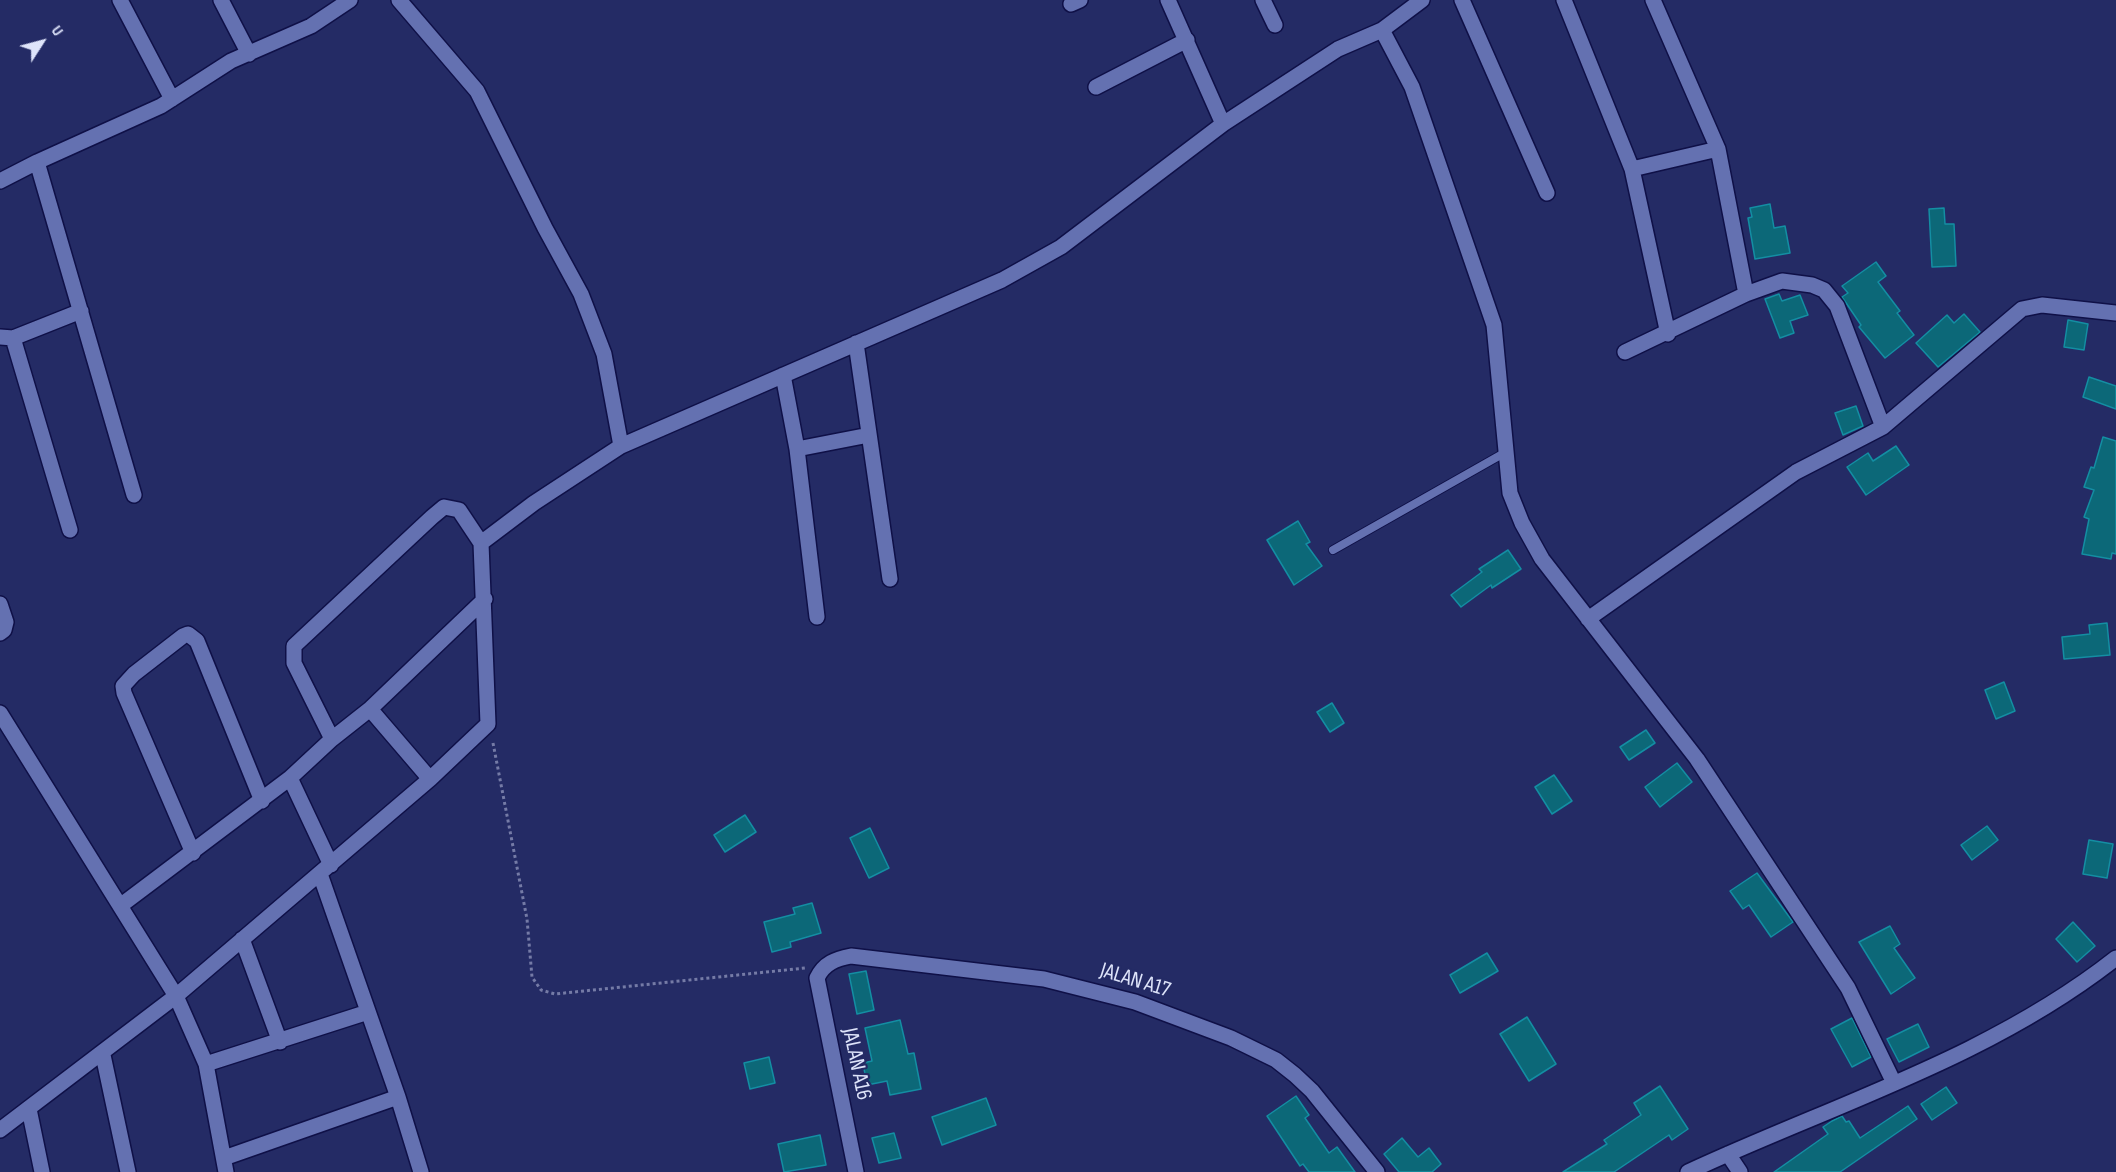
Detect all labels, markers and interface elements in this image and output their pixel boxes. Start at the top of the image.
north arrow [12,12,72,72]
text: U [47,22,67,40]
street label: JALAN A17 [1097,958,1173,1004]
street label: JALAN A16 [835,1026,877,1102]

